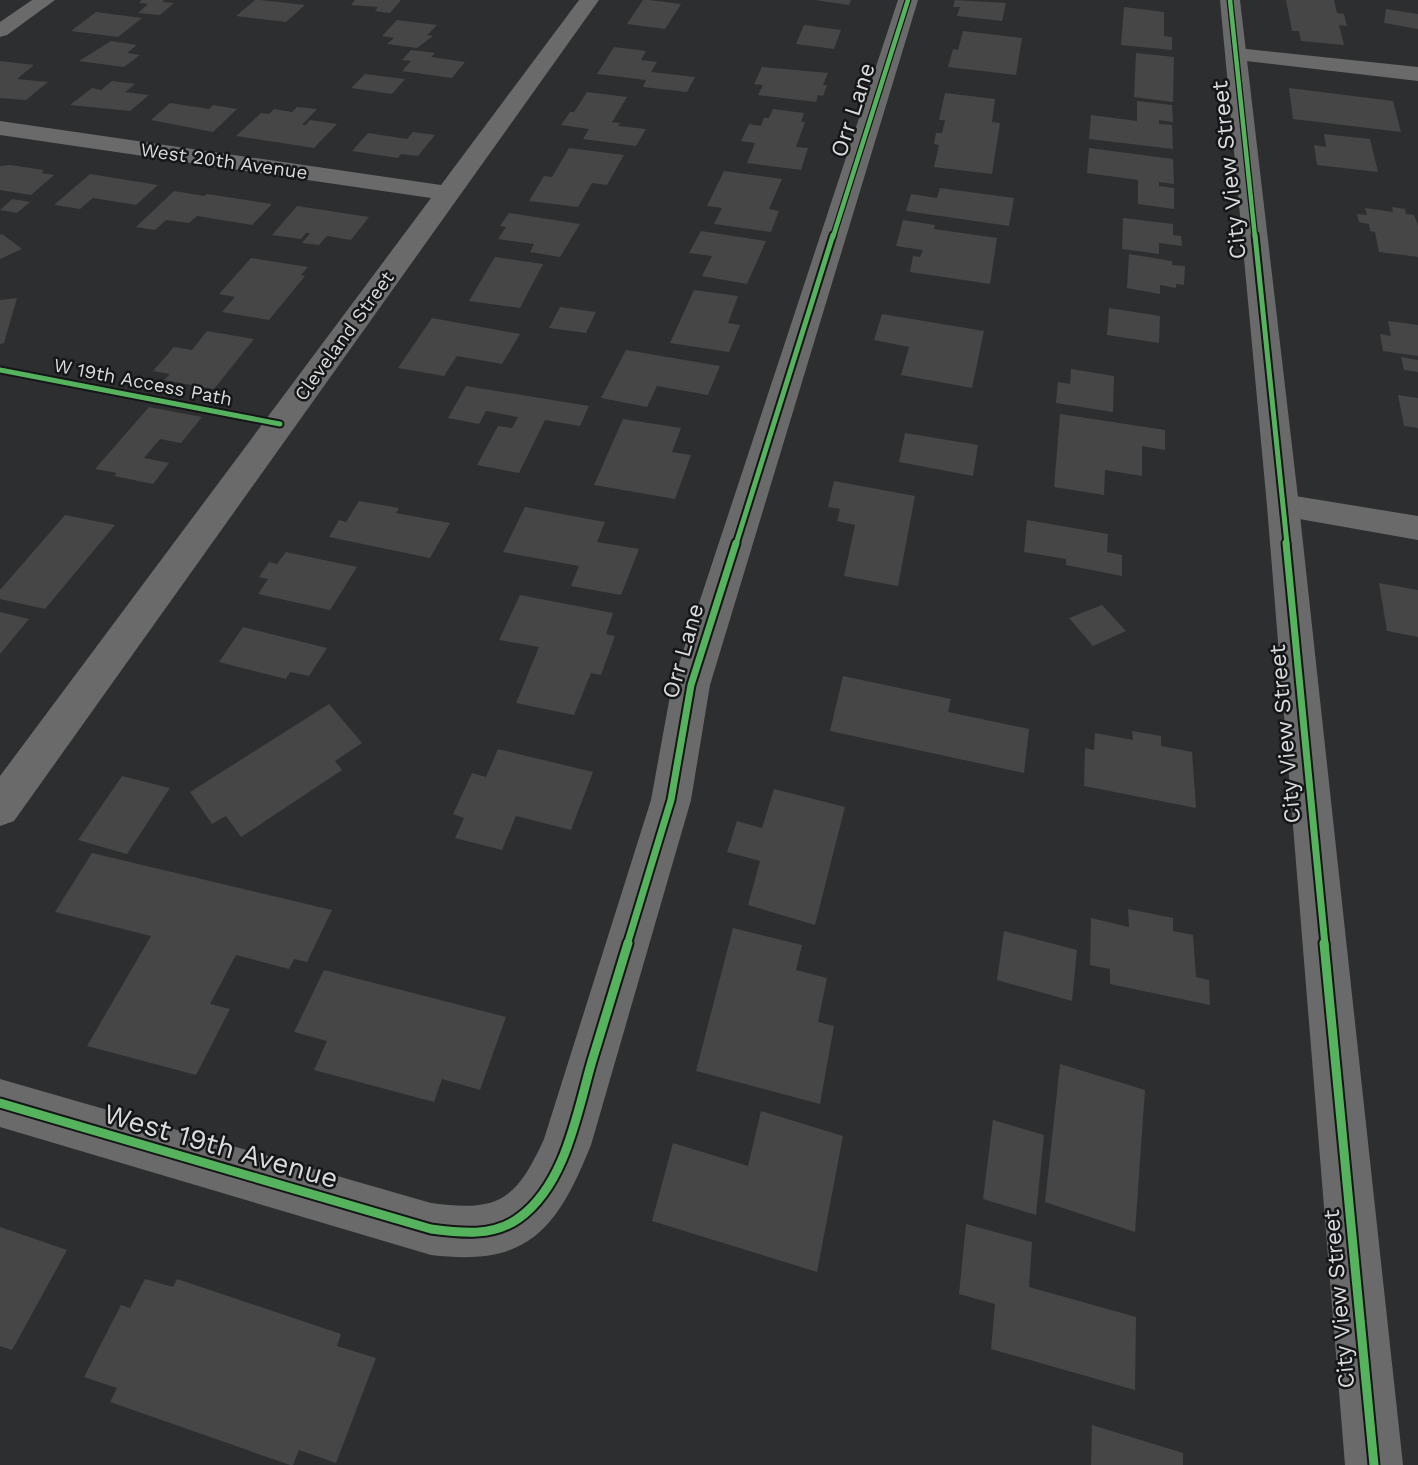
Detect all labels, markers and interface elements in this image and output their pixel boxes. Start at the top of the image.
street label: Orr Lane [825,59,881,161]
street label: City View Street [1206,79,1252,261]
street label: West 20th Avenue [139,138,309,184]
street label: Cleveland Street [289,267,399,405]
street label: W 19th Access Path [52,353,234,411]
street label: Orr Lane [657,600,709,702]
street label: City View Street [1264,643,1306,825]
street label: West 19th Avenue [100,1097,342,1195]
street label: City View Street [1318,1208,1360,1390]

